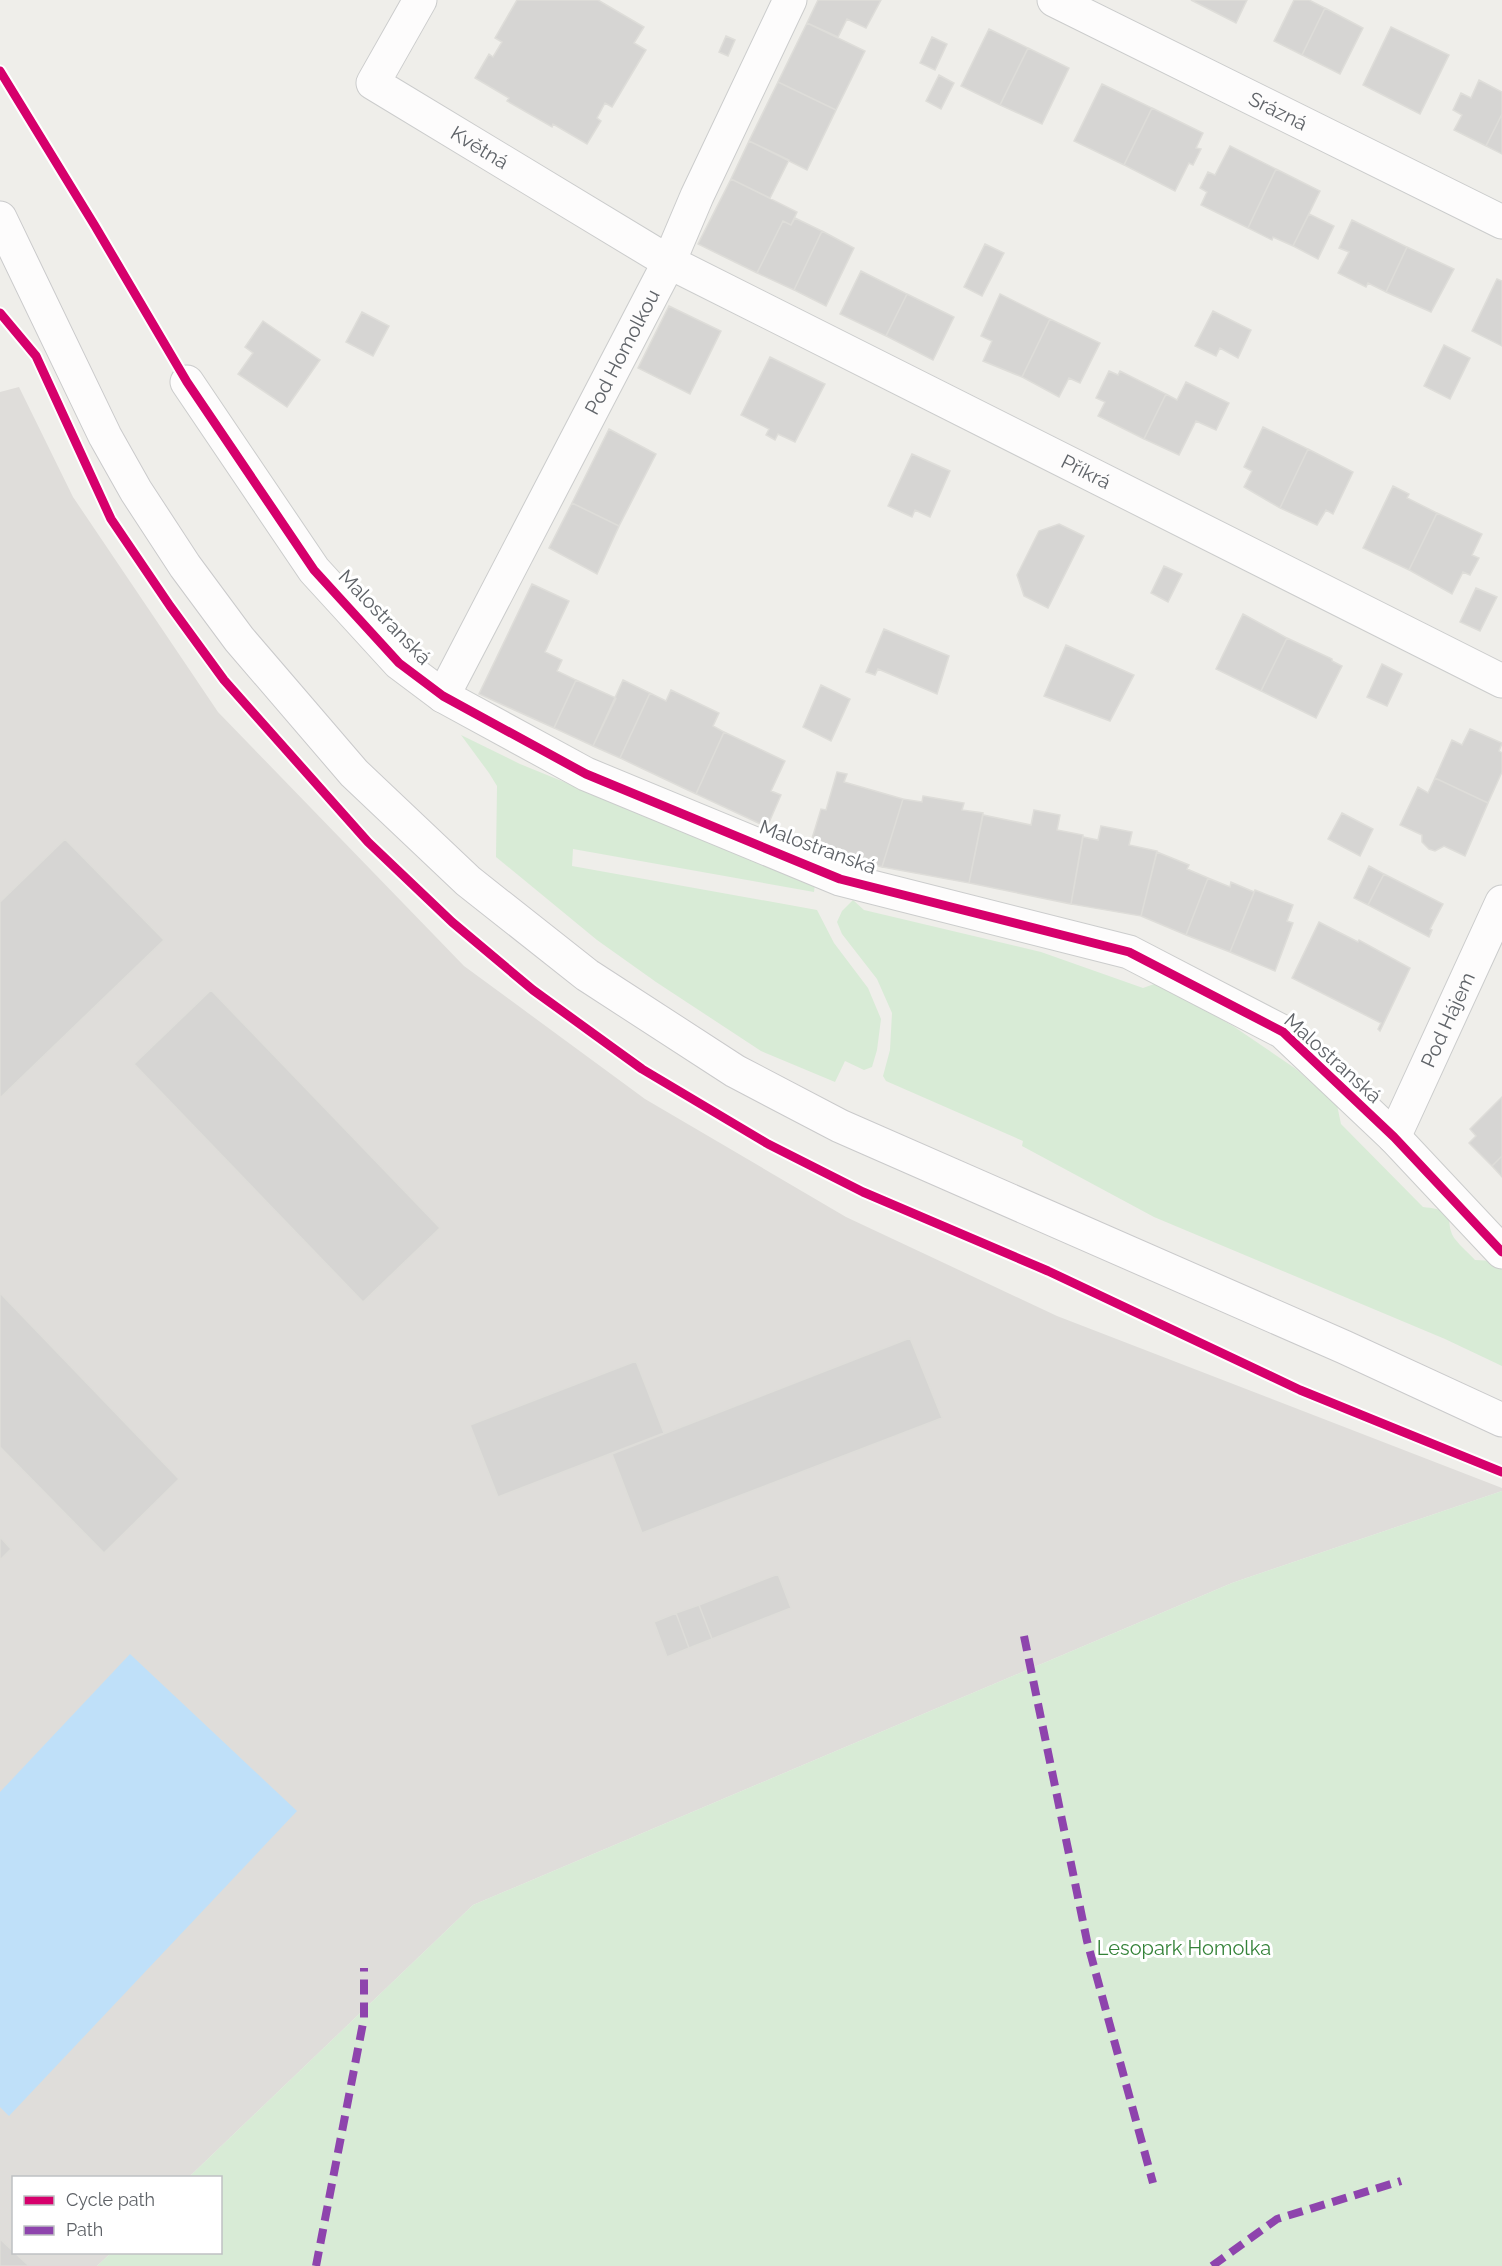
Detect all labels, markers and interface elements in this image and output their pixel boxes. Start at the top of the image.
street label: Srázná [1245,86,1311,136]
street label: Květná [446,121,513,174]
street label: Pod Homolkou [580,285,665,419]
street label: Příkrá [1057,449,1115,494]
street label: Malostranská [334,565,436,669]
street label: Malostranská [756,815,880,879]
street label: Pod Hájem [1416,968,1480,1071]
street label: Malostranská [1279,1008,1387,1108]
park label: Lesopark Homolka [1097,1936,1271,1960]
legend [12,2176,222,2254]
text: Cycle path [66,2189,155,2210]
text: Path [66,2219,103,2240]

